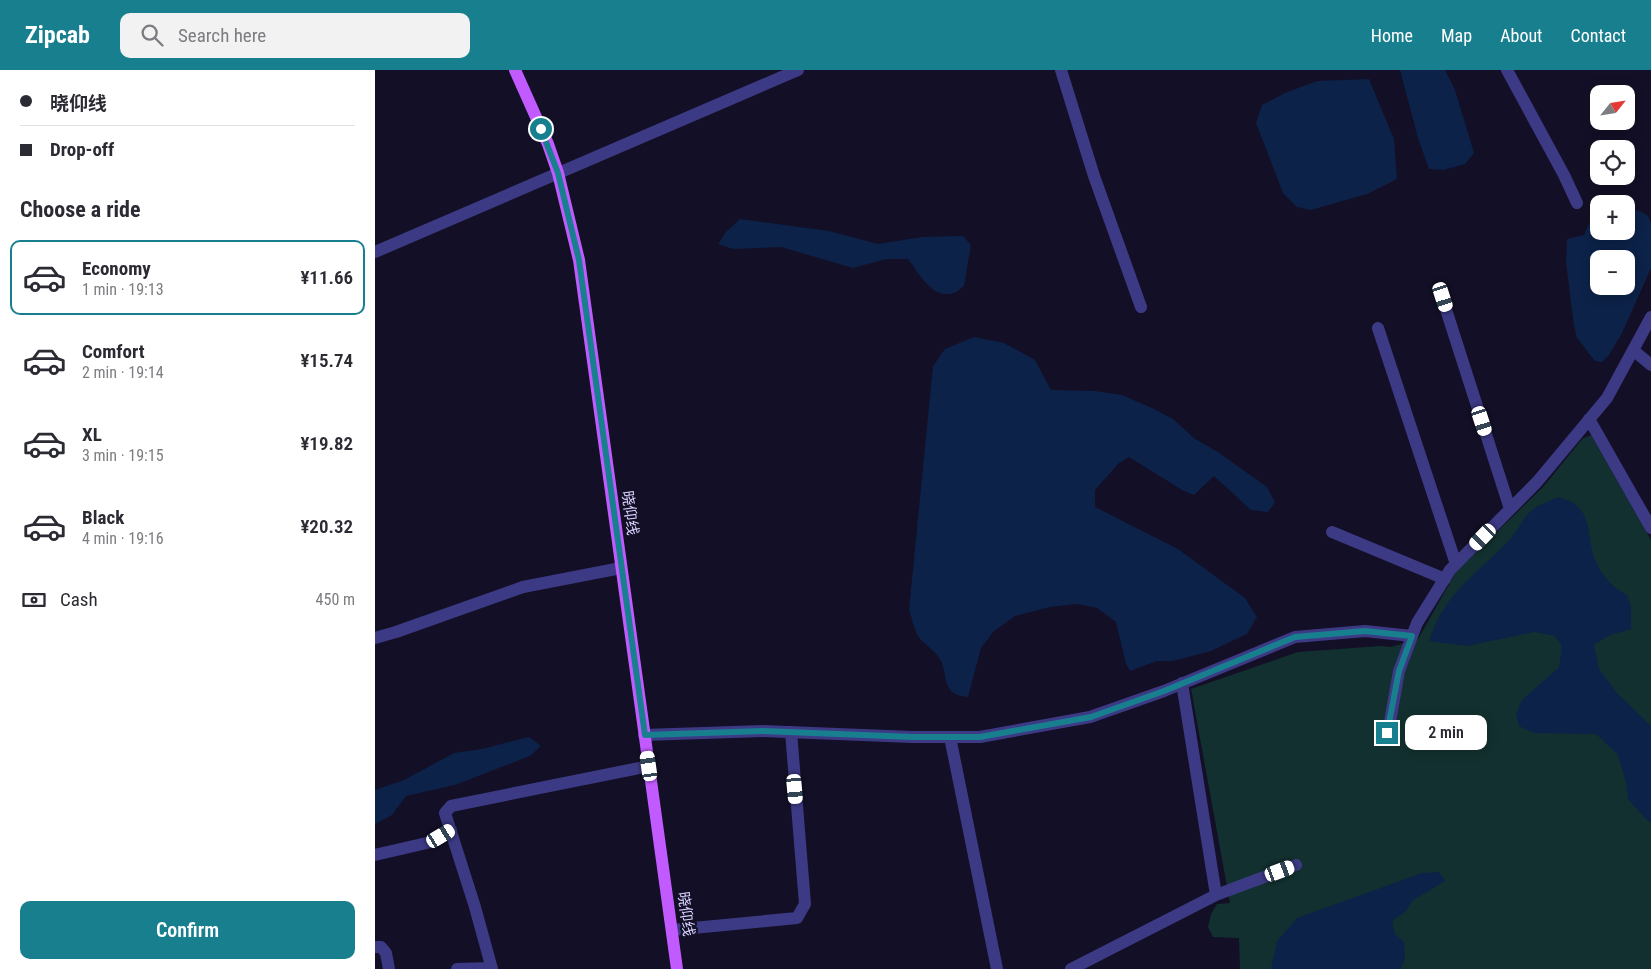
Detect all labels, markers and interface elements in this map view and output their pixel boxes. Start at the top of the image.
search box [120,13,470,58]
text: Zipcab [25,21,90,49]
icon: search [138,21,166,49]
text: Search here [178,24,266,47]
text: Home [1371,25,1413,46]
text: Map [1441,25,1472,46]
text: About [1500,25,1542,46]
text: Contact [1570,25,1626,46]
north arrow [1590,85,1635,130]
map controls [1590,85,1635,295]
text: 晓仰线 [50,92,107,115]
route start [530,118,552,140]
text: Drop-off [50,138,114,161]
button: locate [1590,140,1635,185]
button: + [1590,195,1635,240]
text: Choose a ride [20,197,141,222]
button: − [1590,250,1635,295]
icon: car [22,255,67,300]
text: Economy [82,257,151,280]
text: ¥11.66 [300,266,353,289]
text: 1 min · 19:13 [82,280,164,299]
car [1431,280,1454,314]
icon: car [22,338,67,383]
text: Comfort [82,340,145,363]
text: ¥15.74 [300,349,353,372]
text: 2 min · 19:14 [82,363,164,382]
car [1470,404,1493,438]
icon: car [22,421,67,466]
text: XL [82,423,102,446]
text: ¥19.82 [300,432,353,455]
text: 3 min · 19:15 [82,446,164,465]
street label: 晓仰线 [618,489,642,537]
icon: car [22,504,67,549]
text: Black [82,506,124,529]
text: ¥20.32 [300,515,353,538]
car [1467,521,1498,553]
text: 4 min · 19:16 [82,529,164,548]
icon: cash [20,586,48,614]
text: Cash [60,588,98,611]
text: 450 m [316,590,355,609]
callout: 2 min [1405,716,1487,750]
route end [1376,722,1398,744]
text: 2 min [1428,723,1464,742]
car [639,750,658,782]
car [786,773,803,805]
car [424,822,457,850]
car [1263,859,1296,883]
street label: 晓仰线 [674,890,698,938]
button: Confirm [20,901,355,959]

